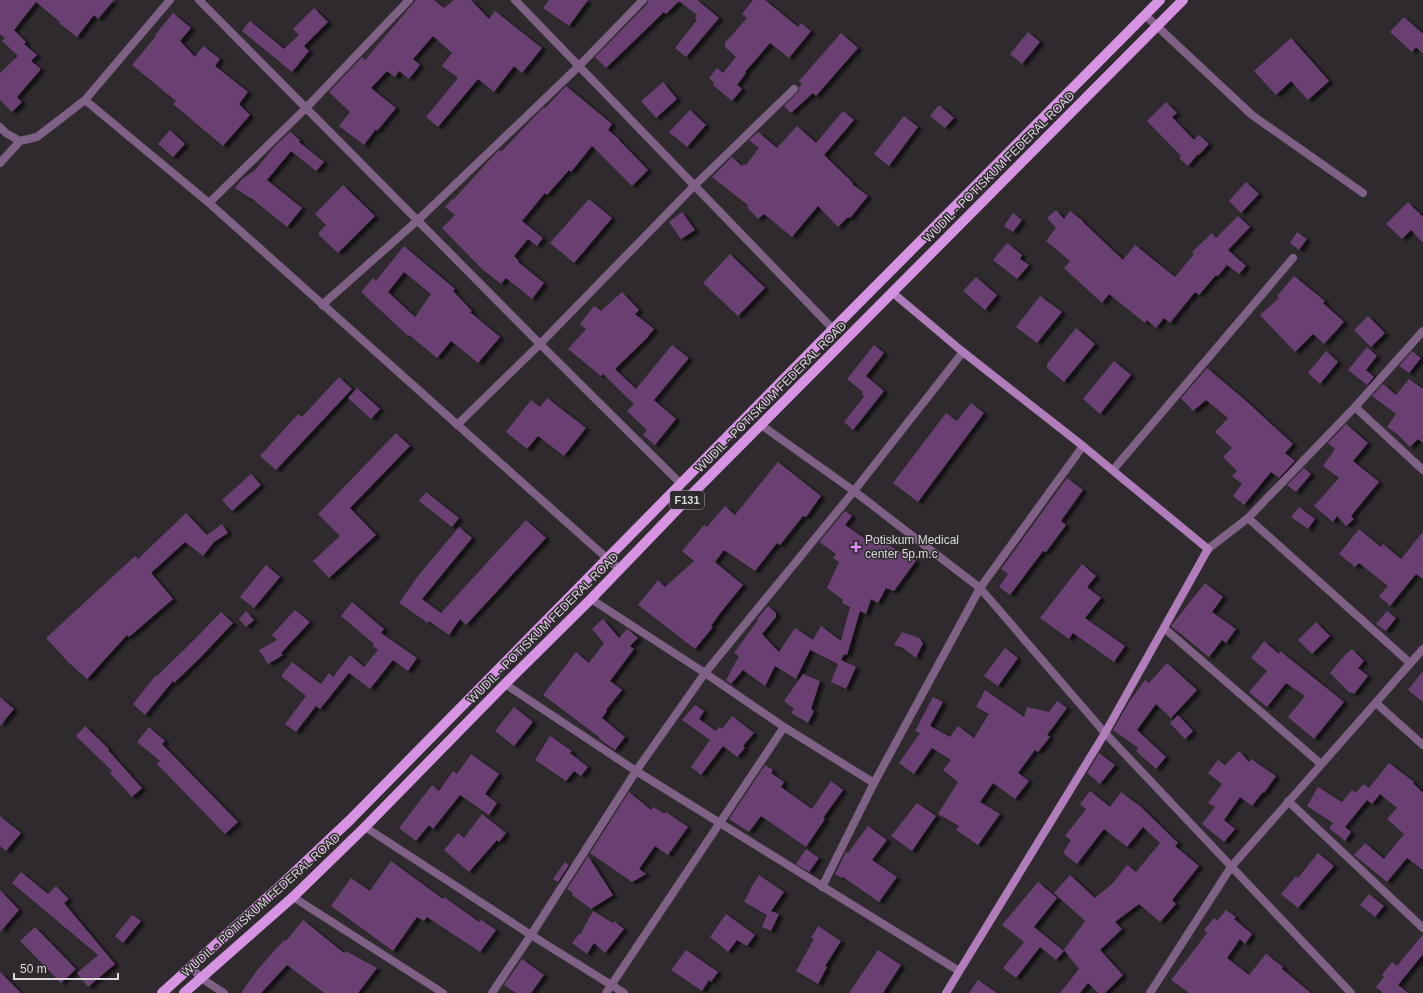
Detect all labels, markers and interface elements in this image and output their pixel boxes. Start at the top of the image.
street label: WUDIL - POTISKUM FEDERAL ROAD [921,88,1078,245]
street label: WUDIL - POTISKUM FEDERAL ROAD [693,318,850,475]
road number: F131 [670,491,704,509]
place label: Potiskum Medical center 5p.m.c [865,533,959,561]
marker: Potiskum Medical center 5p.m.c [850,541,862,553]
street label: WUDIL - POTISKUM FEDERAL ROAD [465,549,622,706]
street label: WUDIL - POTISKUM FEDERAL ROAD [179,830,343,980]
scale bar [14,955,118,981]
text: 50 m [20,962,47,976]

